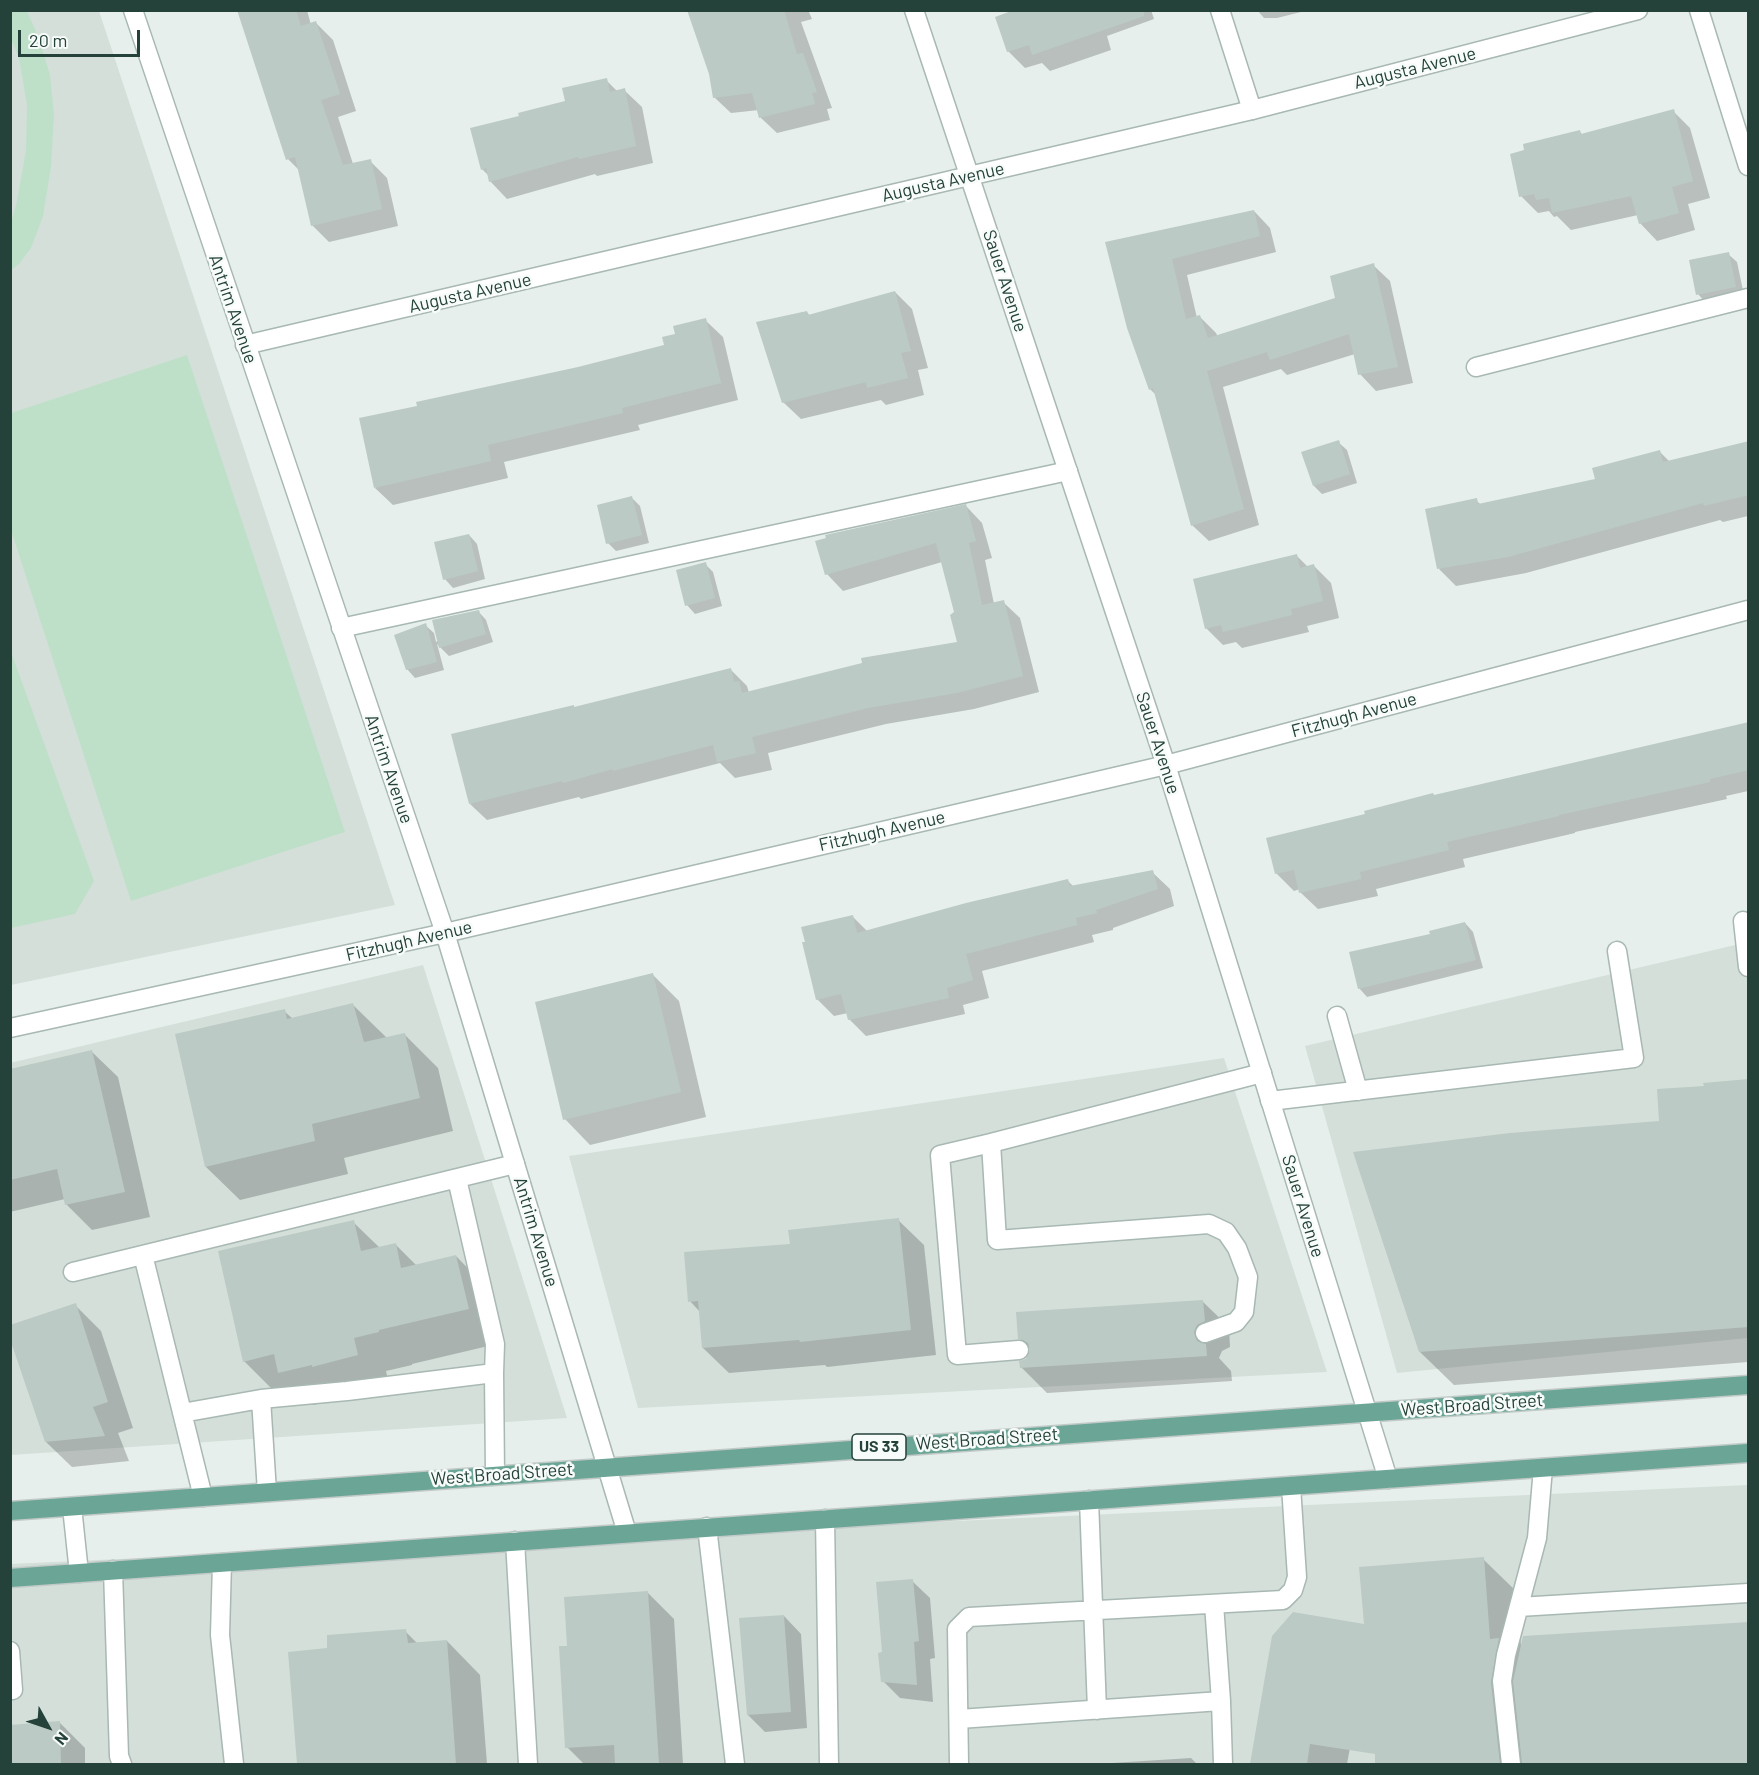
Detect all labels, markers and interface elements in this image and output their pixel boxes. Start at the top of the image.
scale bar [21,18,142,56]
text: 20 m [29,29,67,51]
street label: Augusta Avenue [1352,42,1478,94]
street label: Augusta Avenue [880,157,1006,207]
street label: Sauer Avenue [978,227,1032,335]
street label: Antrim Avenue [204,252,262,366]
street label: Augusta Avenue [407,268,533,318]
street label: Fitzhugh Avenue [1289,688,1419,742]
street label: Sauer Avenue [1131,689,1185,797]
street label: Antrim Avenue [360,712,418,826]
street label: Fitzhugh Avenue [817,806,947,856]
street label: Fitzhugh Avenue [344,916,474,966]
street label: Sauer Avenue [1277,1152,1329,1260]
street label: Antrim Avenue [509,1174,563,1290]
street label: West Broad Street [1400,1389,1544,1421]
street label: West Broad Street [915,1423,1059,1455]
road number: US 33 [852,1434,906,1460]
street label: West Broad Street [430,1458,574,1490]
north arrow [18,1697,78,1757]
text: N [51,1729,73,1749]

